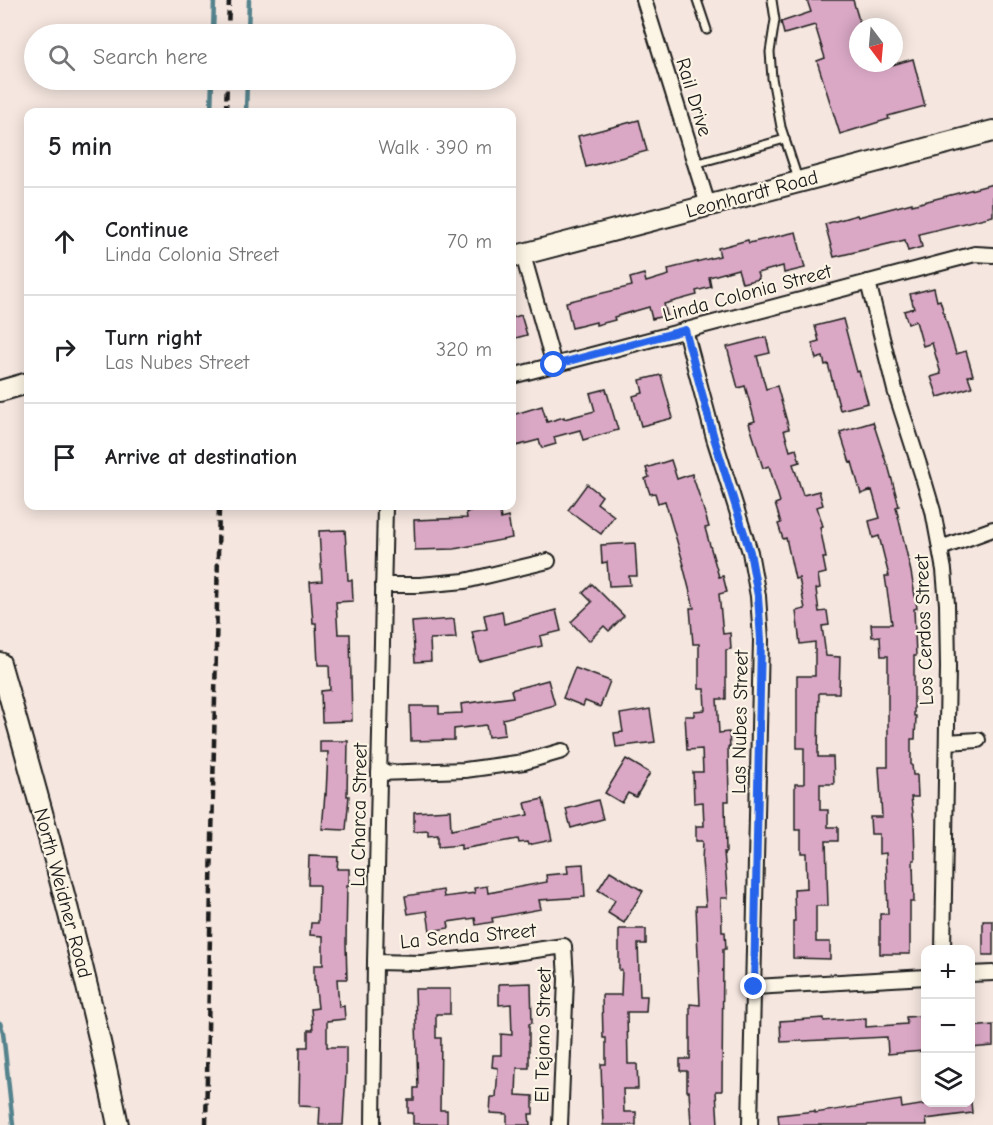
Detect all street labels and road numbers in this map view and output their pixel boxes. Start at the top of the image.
street label: Rail Drive [671,55,717,139]
street label: Leonhardt Road [683,165,821,223]
street label: Linda Colonia Street [660,259,835,327]
street label: Los Cerdos Street [910,553,938,706]
street label: Las Nubes Street [727,648,753,794]
street label: La Charca Street [346,742,372,887]
street label: North Weidner Road [29,806,97,980]
street label: La Senda Street [399,918,538,953]
street label: El Tejano Street [530,966,556,1103]

